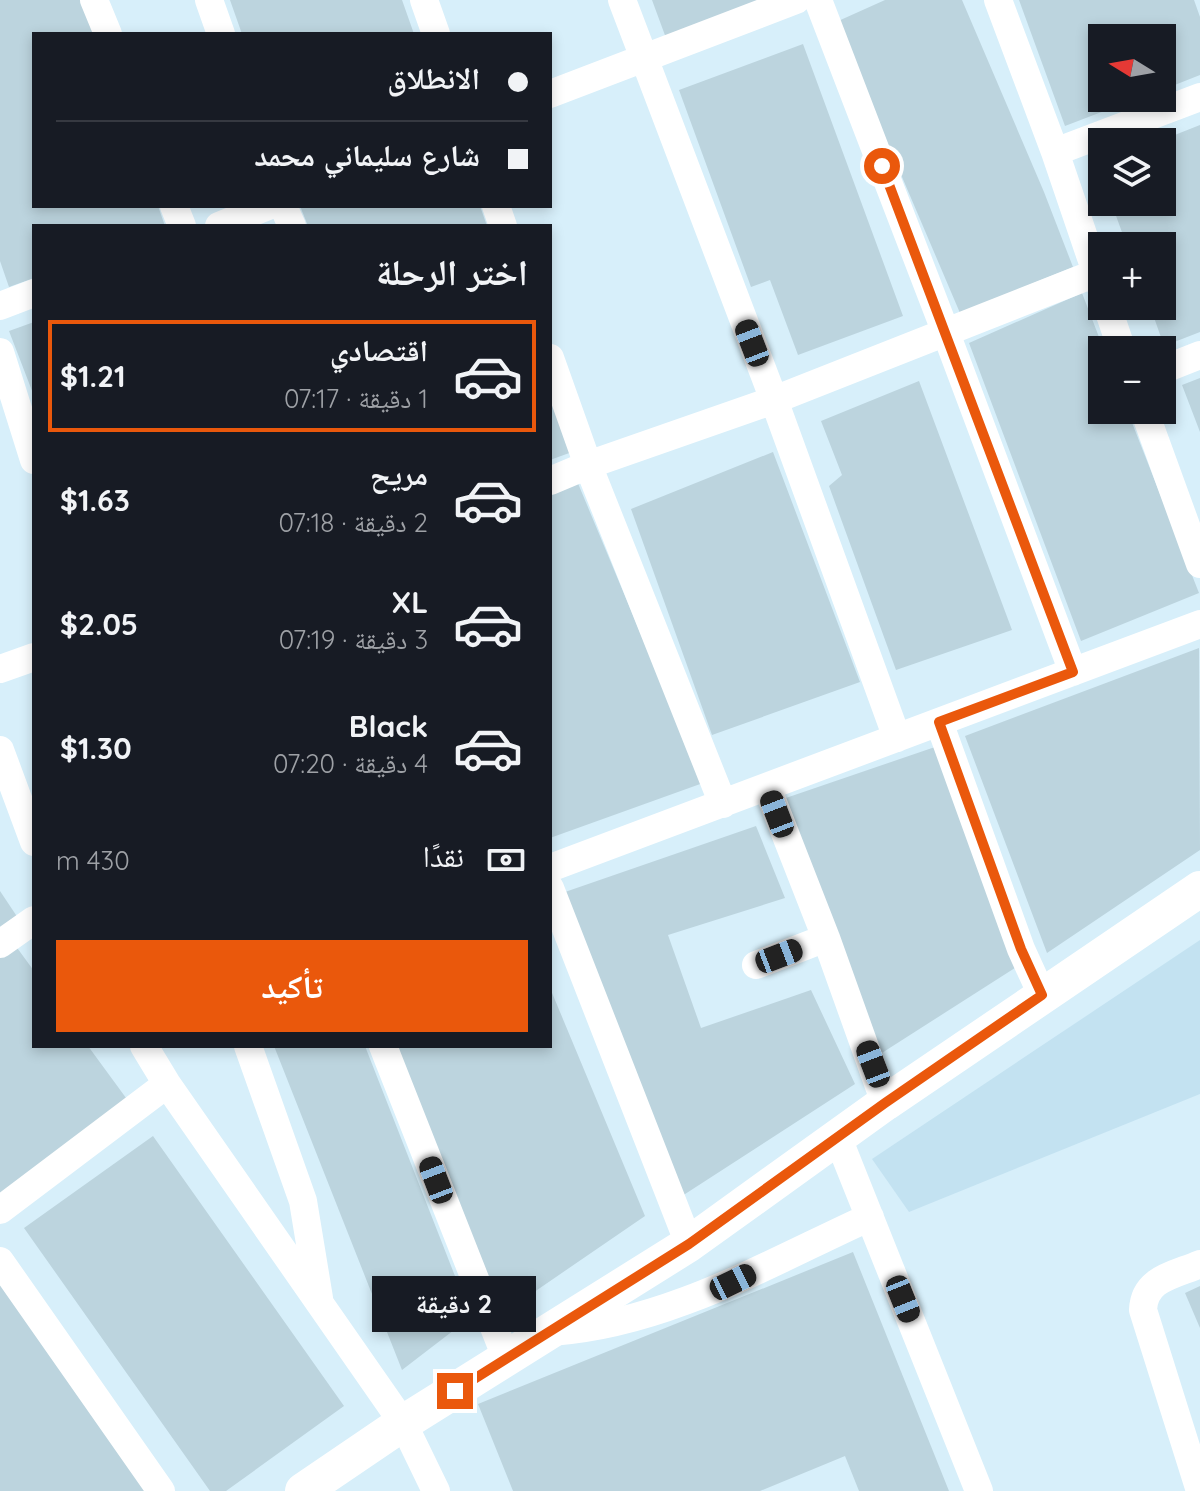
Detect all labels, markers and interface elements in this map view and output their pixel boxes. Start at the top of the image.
north arrow [1088,24,1176,112]
map controls [1088,24,1176,424]
text: الانطلاق [387,59,480,97]
button: layers [1088,128,1176,216]
text: شارع سليماني محمد [254,136,480,174]
route start [864,148,900,184]
button: + [1088,232,1176,320]
text: اختر الرحلة [376,249,528,294]
car [732,316,772,370]
text: اقتصادي [330,331,428,369]
button: − [1088,336,1176,424]
icon: car [452,340,524,412]
text: $1.21 [60,357,126,395]
text: 1 دقيقة · 07:17 [284,382,428,415]
text: مريح [370,455,428,493]
icon: car [452,464,524,536]
text: $1.63 [60,481,130,519]
text: 2 دقيقة · 07:18 [278,506,428,539]
text: XL [391,583,428,621]
icon: car [452,588,524,660]
text: $2.05 [60,605,138,643]
text: 3 دقيقة · 07:19 [279,623,428,656]
text: Black [349,707,428,745]
icon: car [452,712,524,784]
text: $1.30 [60,729,132,767]
text: 4 دقيقة · 07:20 [273,747,428,780]
car [757,787,797,841]
text: نقدًا [423,837,464,875]
icon: cash [484,838,528,882]
text: 430 m [56,844,130,877]
car [752,936,806,976]
button: تأكيد [56,940,528,1032]
car [853,1037,893,1091]
car [416,1153,456,1207]
car [706,1261,760,1303]
car [883,1272,923,1326]
callout: 2 دقيقة [373,1275,537,1331]
text: 2 دقيقة [416,1287,492,1320]
route end [437,1373,473,1409]

